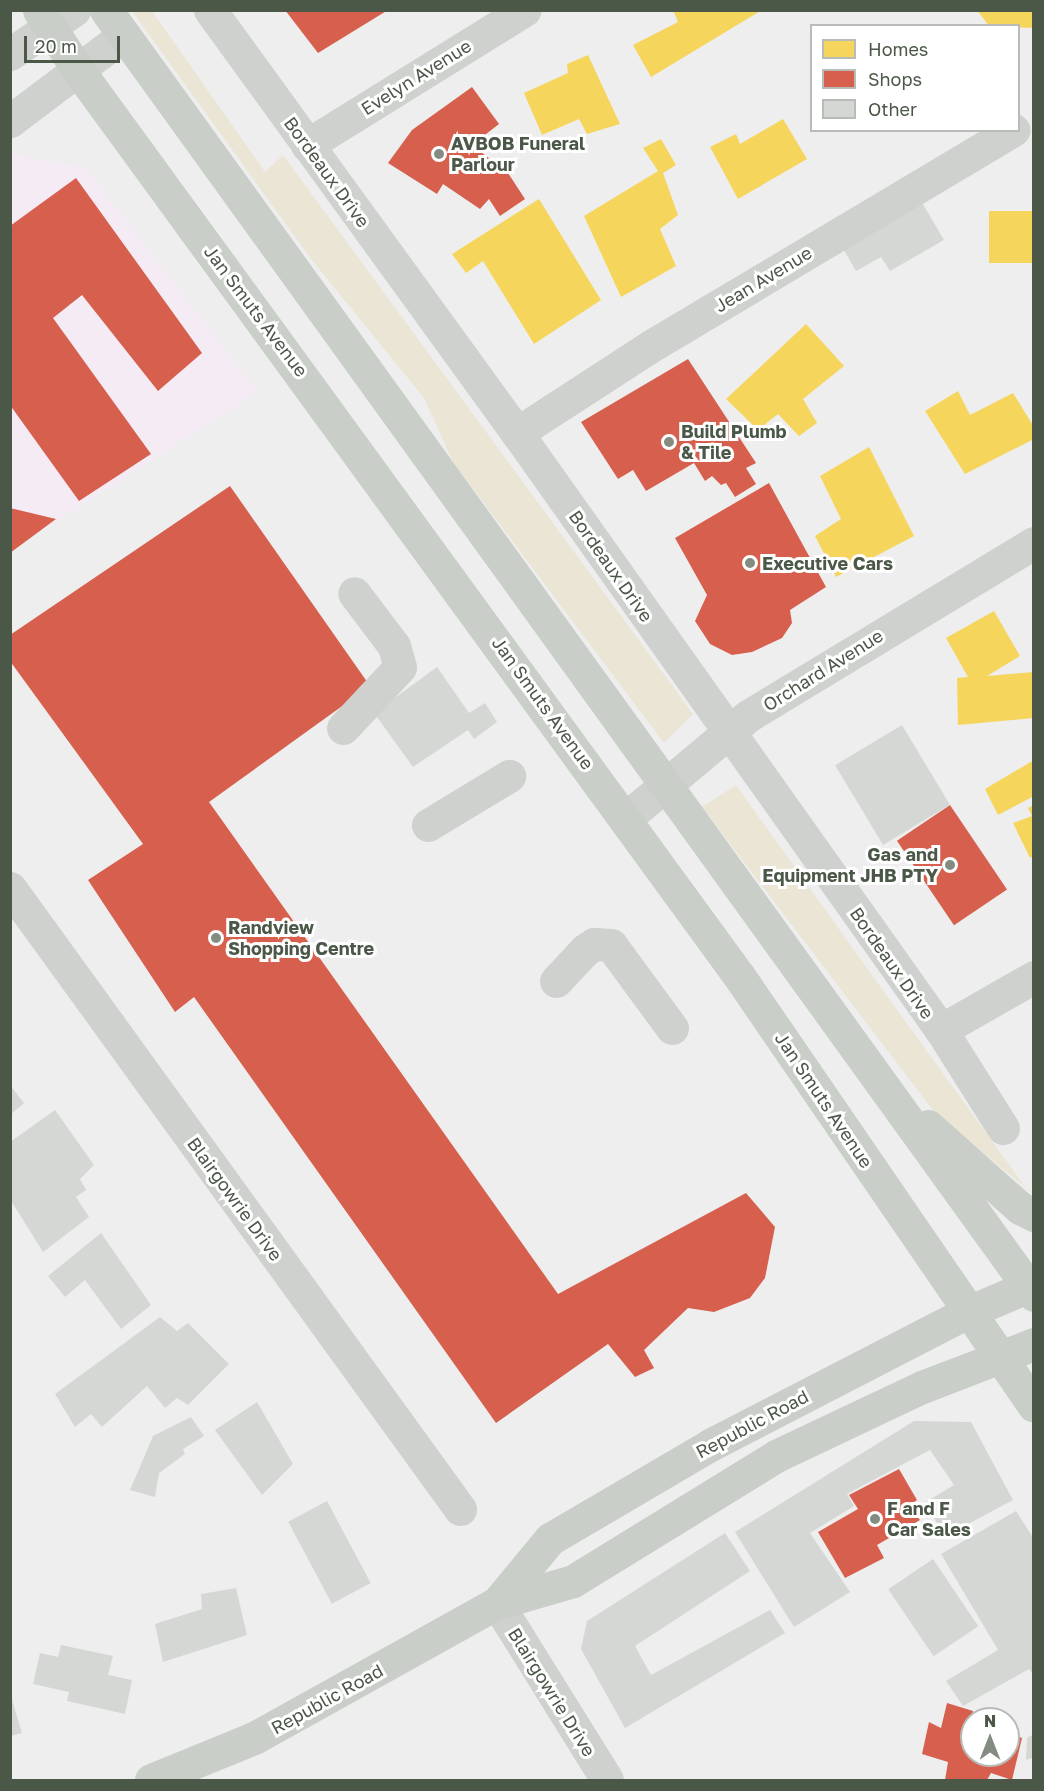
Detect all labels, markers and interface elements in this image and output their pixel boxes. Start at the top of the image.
scale bar [27,24,123,62]
legend [810,24,1020,132]
text: 20 m [35,35,77,57]
street label: Evelyn Avenue [357,35,475,119]
text: Homes [868,38,928,60]
text: Shops [868,68,922,90]
text: Other [868,98,917,120]
street label: Bordeaux Drive [280,113,374,231]
place label: AVBOB Funeral Parlour [451,133,585,176]
marker: AVBOB Funeral Parlour [432,147,446,161]
street label: Jan Smuts Avenue [200,241,312,381]
street label: Jean Avenue [710,241,816,317]
place label: Build Plumb & Tile [681,421,786,464]
marker: Build Plumb & Tile [662,435,676,449]
street label: Bordeaux Drive [565,506,657,626]
place label: Executive Cars [762,552,893,574]
marker: Executive Cars [743,556,757,570]
street label: Orchard Avenue [759,624,887,716]
street label: Jan Smuts Avenue [488,632,598,774]
place label: Gas and Equipment JHB PTY [762,844,938,886]
marker: Gas and Equipment JHB PTY [943,858,957,872]
street label: Bordeaux Drive [846,903,938,1023]
place label: Randview Shopping Centre [228,917,374,960]
marker: Randview Shopping Centre [209,931,223,945]
street label: Jan Smuts Avenue [771,1028,877,1172]
street label: Blairgowrie Drive [183,1133,287,1265]
street label: Republic Road [692,1385,812,1463]
place label: F and F Car Sales [887,1498,971,1540]
marker: F and F Car Sales [868,1512,882,1526]
street label: Blairgowrie Drive [504,1624,600,1760]
street label: Republic Road [267,1659,387,1739]
north arrow [960,1707,1020,1767]
text: N [984,1711,996,1731]

